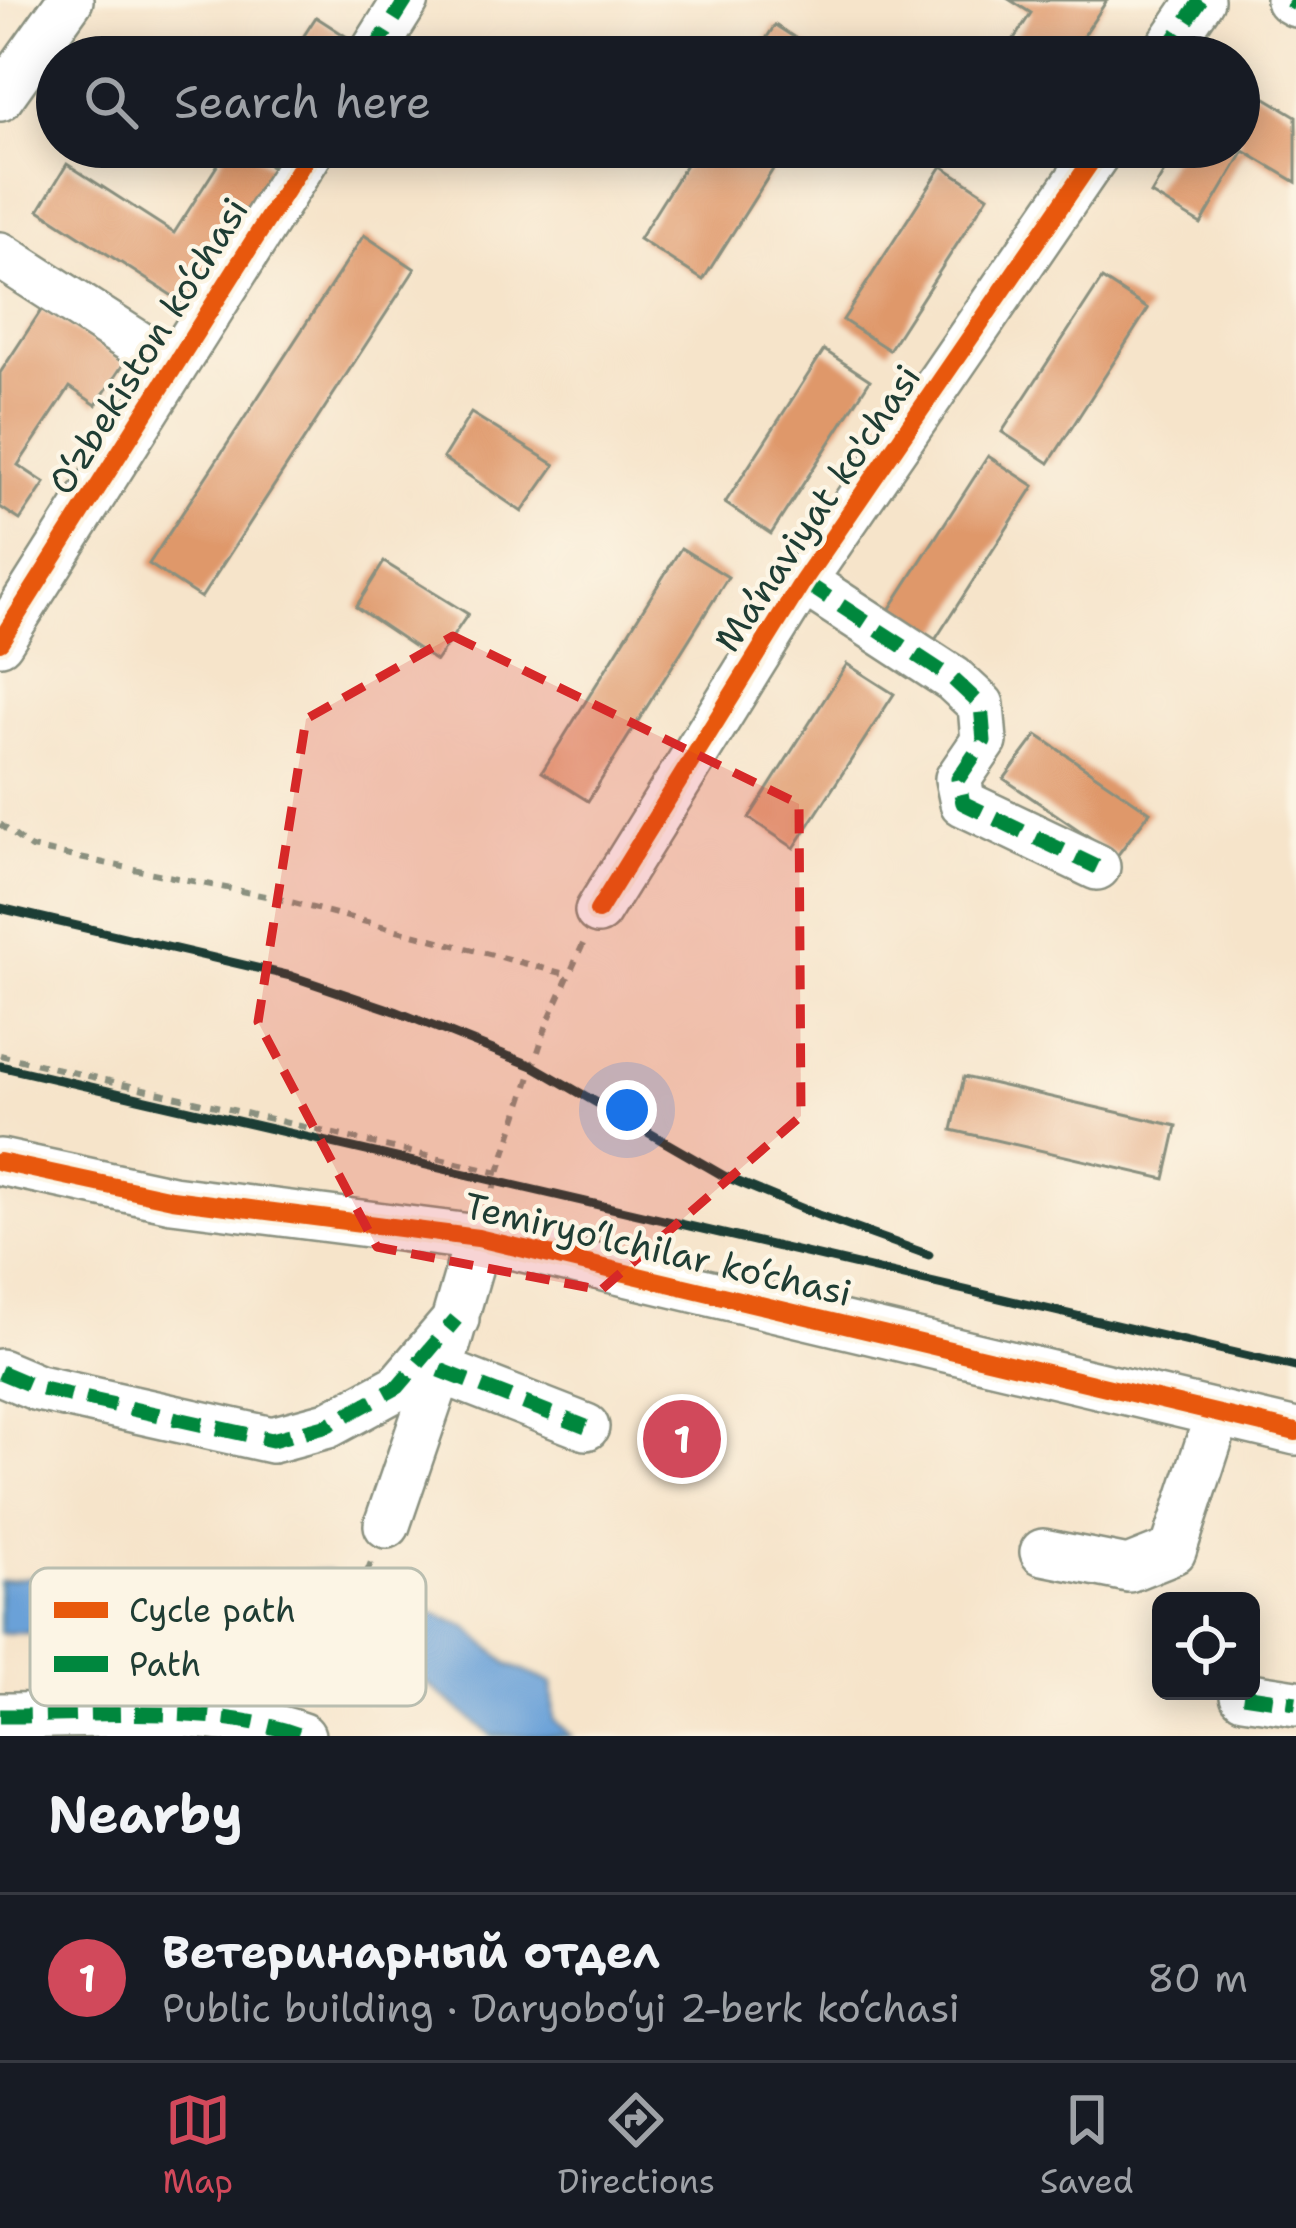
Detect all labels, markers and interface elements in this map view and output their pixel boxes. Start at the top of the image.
search box [36,36,1260,168]
icon: search [78,69,144,135]
text: Search here [174,72,431,132]
street label: O‘zbekiston ko‘chasi [37,189,260,504]
street label: Ma’naviyat ko'chasi [703,355,932,662]
your location [597,1080,657,1140]
street label: Temiryo‘lchilar ko‘chasi [459,1181,856,1318]
pin: 1 [643,1394,721,1484]
legend [30,1568,426,1706]
text: Cycle path [129,1588,296,1633]
map controls [1152,1592,1260,1700]
button: locate [1152,1592,1260,1700]
text: Path [129,1642,201,1687]
text: Nearby [48,1780,243,1848]
text: Ветеринарный отдел [162,1922,660,1982]
text: 1 [78,1952,96,2004]
text: 80 m [1147,1952,1248,2004]
text: Public building · Daryobo‘yi 2-berk ko‘chasi [162,1982,960,2034]
tab: Map [162,2087,233,2204]
tab: Directions [558,2087,715,2204]
tab: Saved [1040,2087,1134,2204]

